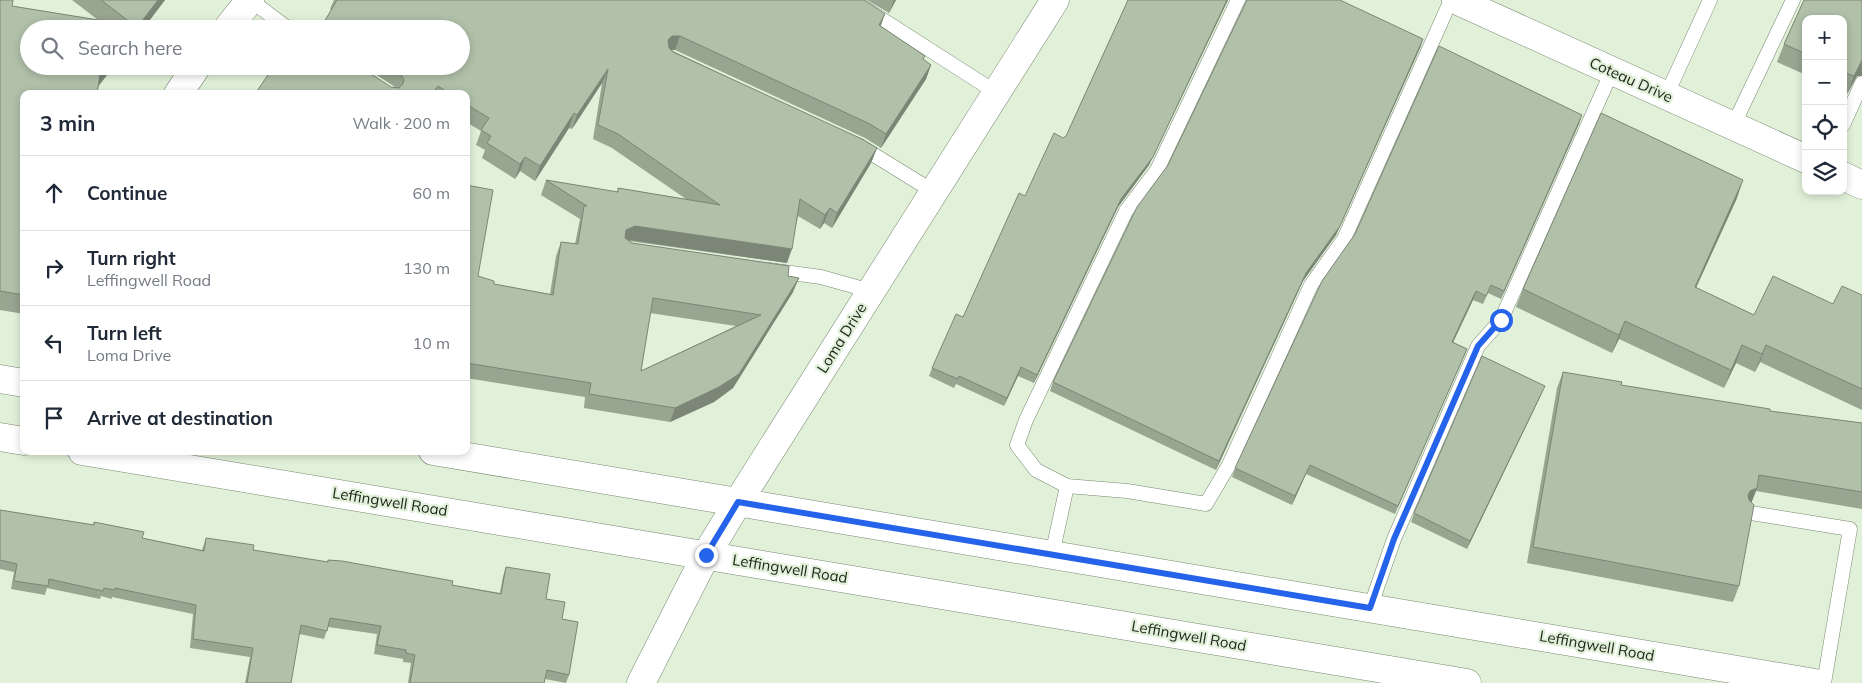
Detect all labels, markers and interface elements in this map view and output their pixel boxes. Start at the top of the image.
map controls [1802,15,1847,195]
button: + [1802,15,1847,60]
search box [20,20,470,75]
icon: search [38,34,66,62]
text: Search here [78,36,182,60]
street label: Coteau Drive [1587,53,1676,106]
button: − [1802,60,1847,105]
button: locate [1802,105,1847,150]
text: 3 min [40,110,95,136]
text: Walk · 200 m [352,113,450,133]
button: layers [1802,150,1847,195]
icon: ahead [40,179,68,207]
text: Continue [87,181,167,205]
text: 60 m [413,183,450,203]
text: Turn right [87,246,176,270]
icon: right [40,254,68,282]
text: 130 m [403,258,450,278]
text: Leffingwell Road [87,270,211,290]
street label: Loma Drive [813,299,871,376]
route start [1490,309,1513,332]
text: Turn left [87,321,162,345]
icon: left [40,329,68,357]
text: 10 m [413,333,450,353]
text: Loma Drive [87,345,171,365]
icon: arrive [40,404,68,432]
text: Arrive at destination [87,406,273,430]
street label: Leffingwell Road [331,483,449,520]
route end [695,544,718,567]
street label: Leffingwell Road [731,550,849,587]
street label: Leffingwell Road [1130,616,1248,655]
street label: Leffingwell Road [1538,626,1656,665]

